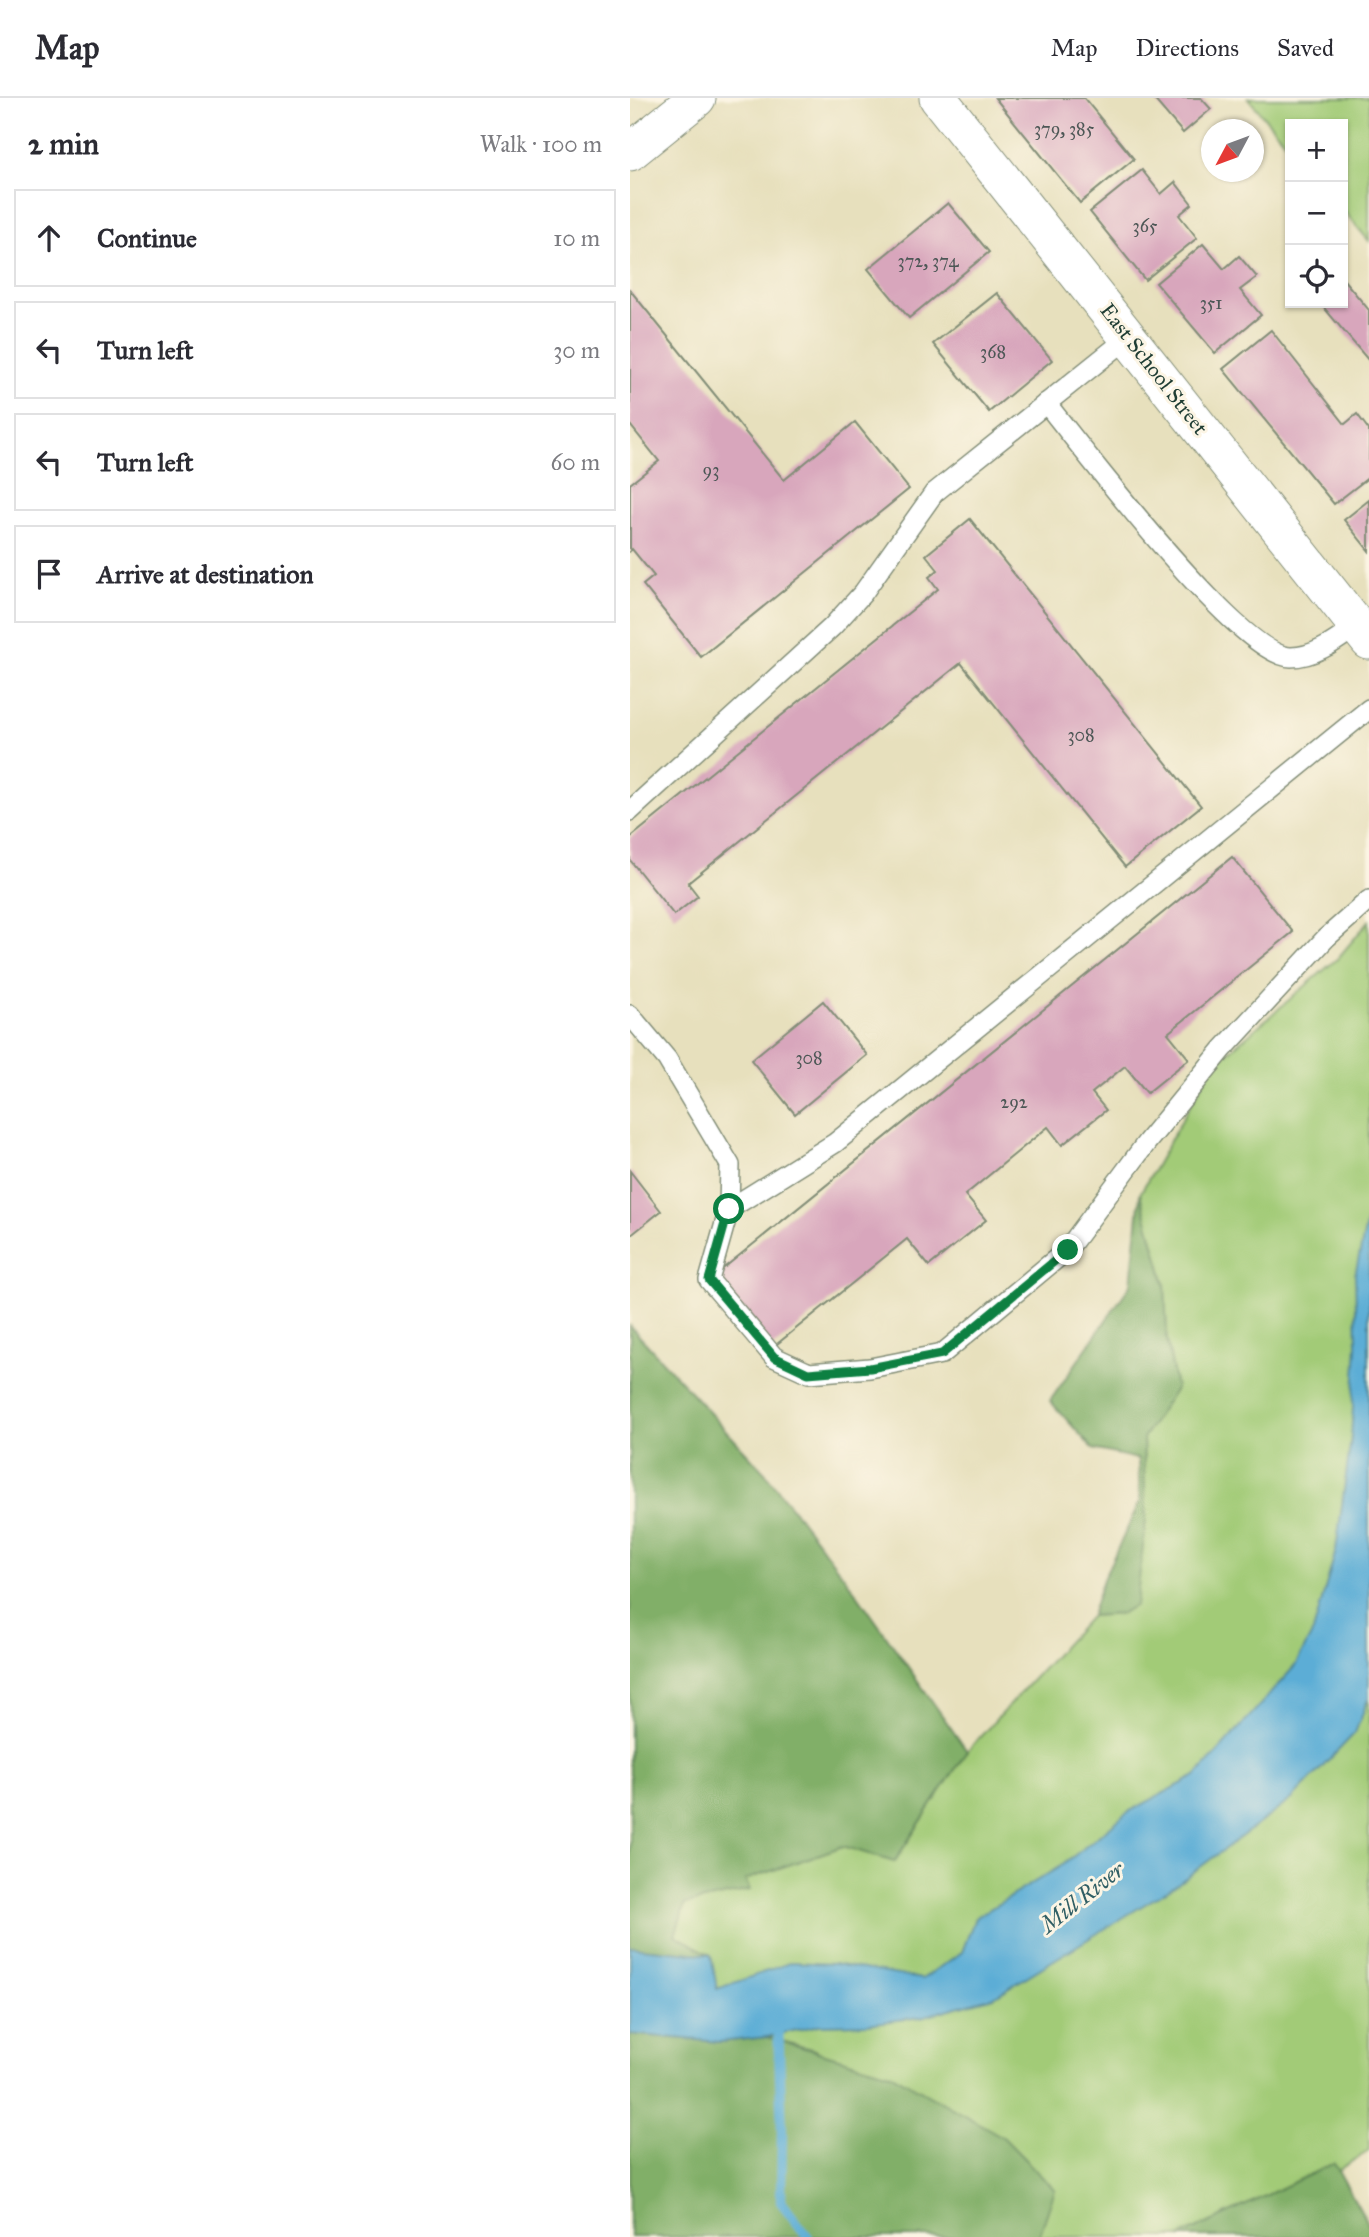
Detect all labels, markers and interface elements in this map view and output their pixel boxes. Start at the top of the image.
text: Map [35,28,99,68]
text: Map [1051,33,1098,63]
text: Directions [1136,33,1239,63]
text: Saved [1277,33,1334,63]
house number: 379, 385 [1034,118,1095,140]
north arrow [1201,119,1264,182]
map controls [1285,119,1348,308]
button: + [1285,119,1348,182]
text: 2 min [28,126,99,162]
text: Walk · 100 m [480,130,602,158]
button: − [1285,182,1348,245]
house number: 365 [1133,215,1158,237]
icon: ahead [30,219,68,257]
text: Continue [97,222,197,254]
text: 10 m [553,224,600,252]
button: locate [1285,245,1348,308]
house number: 372, 374 [898,250,959,272]
house number: 351 [1200,292,1222,314]
street label: East School Street [1095,298,1214,440]
icon: left [30,331,68,369]
text: Turn left [97,334,193,366]
text: 30 m [553,336,600,364]
house number: 368 [980,341,1006,363]
icon: left [30,443,68,481]
text: Turn left [97,446,193,478]
text: 60 m [551,448,600,476]
house number: 93 [703,459,719,481]
icon: arrive [30,555,68,593]
text: Arrive at destination [97,558,314,590]
house number: 308 [1067,724,1095,746]
house number: 308 [795,1047,823,1069]
house number: 292 [1000,1091,1028,1113]
route start [713,1193,744,1224]
route end [1052,1234,1083,1265]
water label: Mill River [1033,1855,1131,1940]

